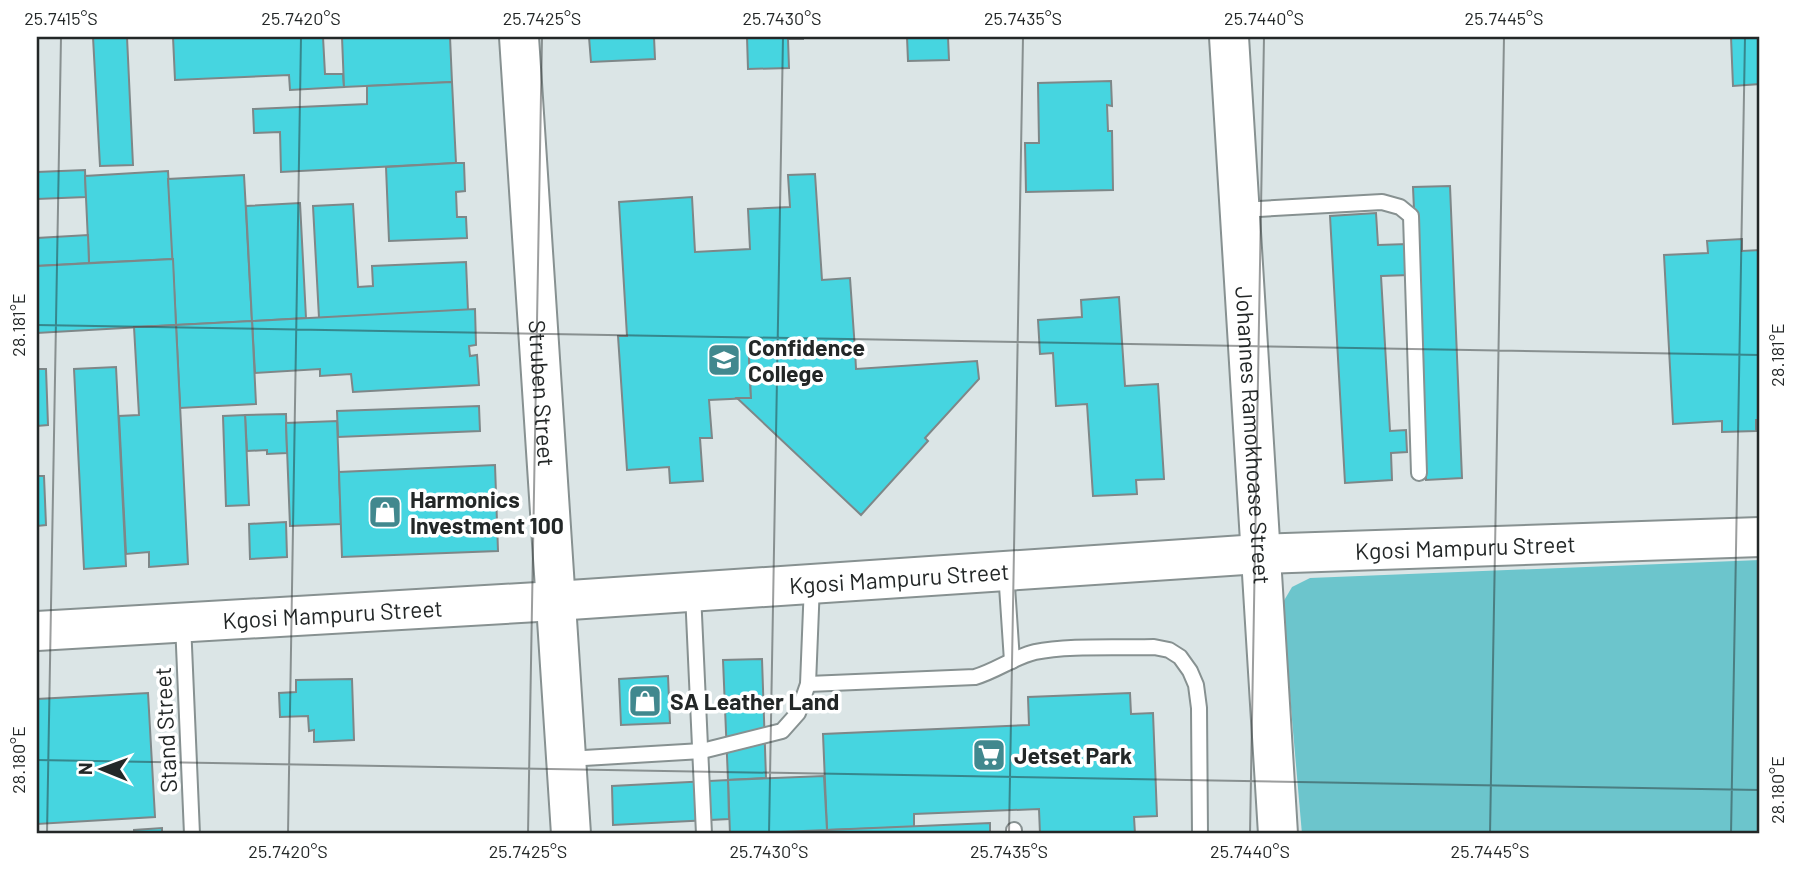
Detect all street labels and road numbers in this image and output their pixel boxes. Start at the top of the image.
street label: Johannes Ramokhoase Street [1230,285,1277,585]
street label: Struben Street [523,319,561,468]
street label: Kgosi Mampuru Street [1355,529,1576,565]
street label: Kgosi Mampuru Street [788,557,1010,599]
street label: Kgosi Mampuru Street [222,594,443,634]
street label: Stand Street [148,666,182,794]

